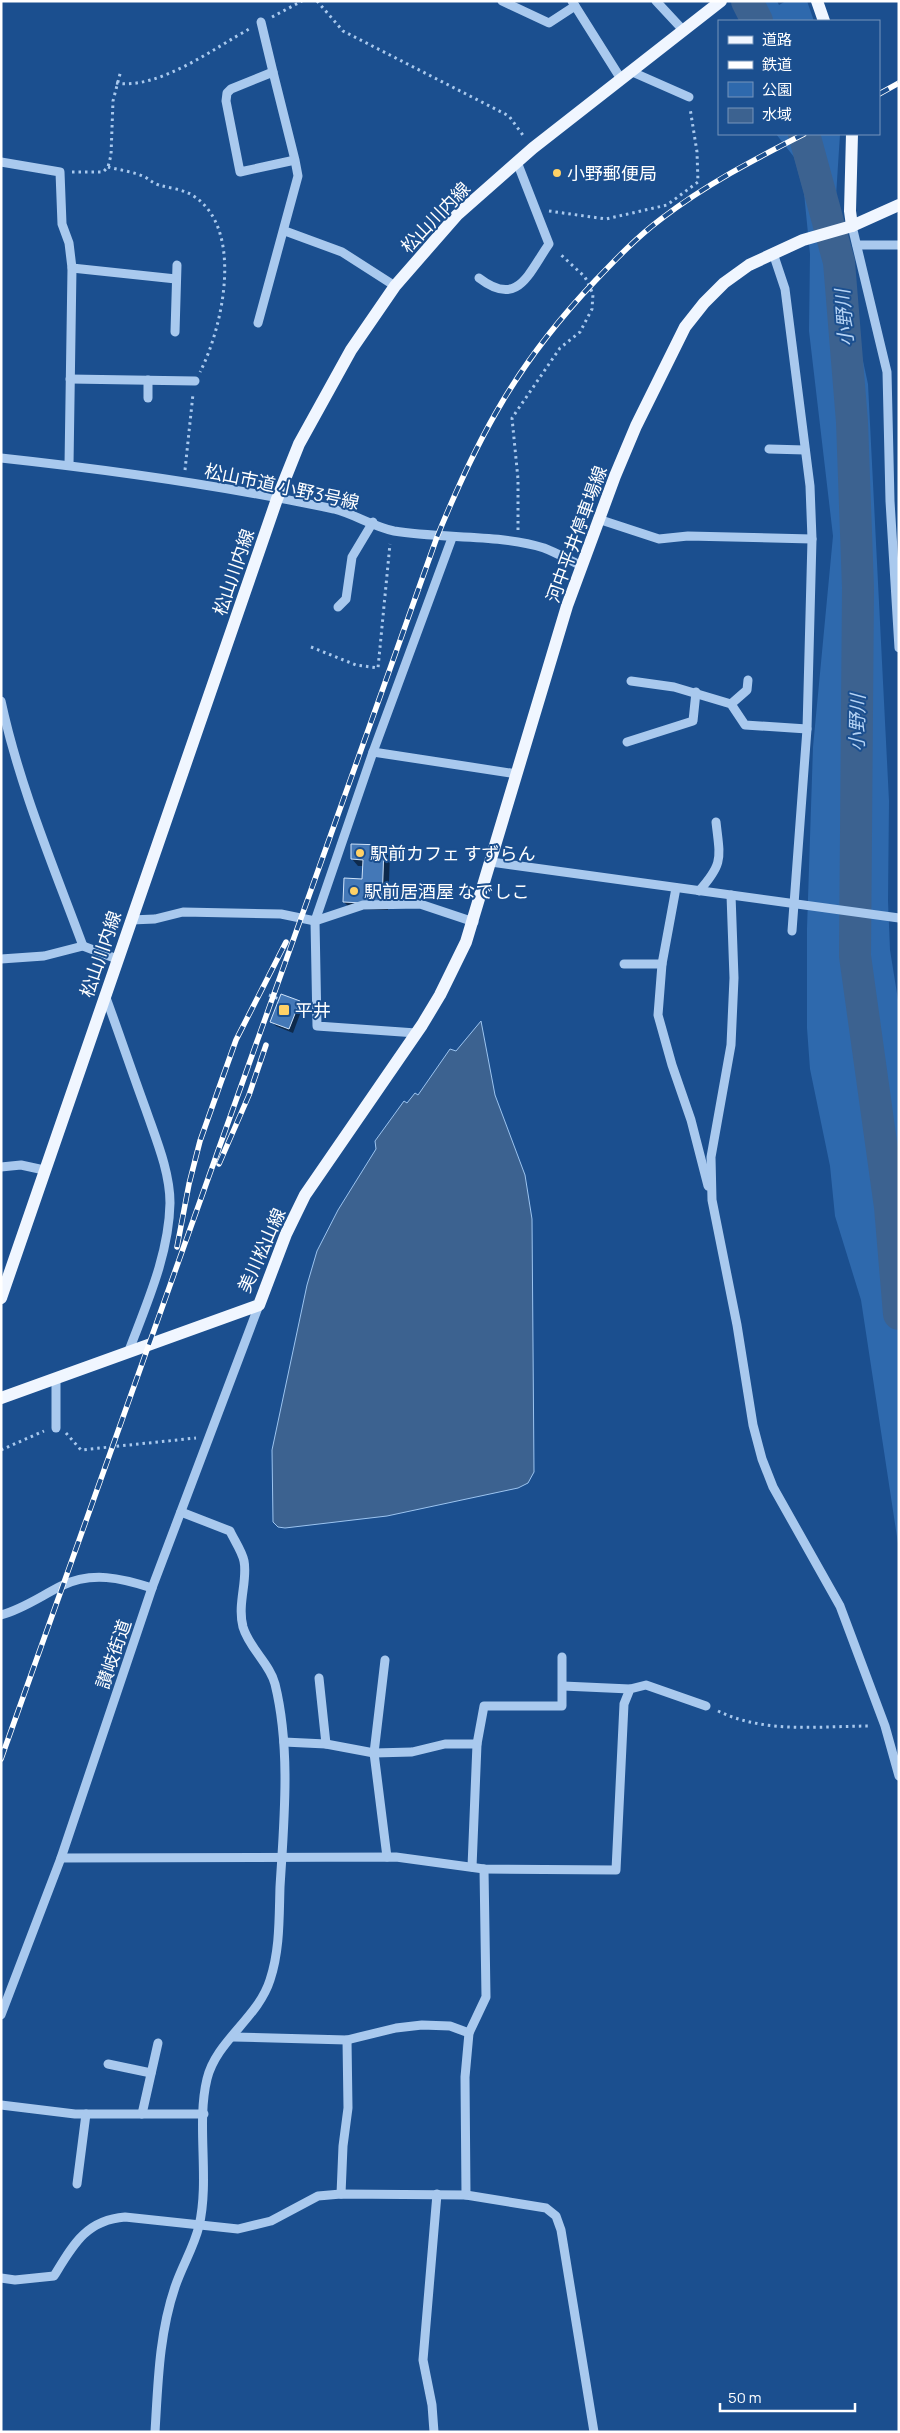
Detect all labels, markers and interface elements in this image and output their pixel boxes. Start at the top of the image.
legend [718,20,880,135]
text: 道路 [762,29,792,50]
text: 鉄道 [762,54,792,75]
text: 公園 [762,79,792,100]
text: 水域 [762,104,792,125]
place label: 小野郵便局 [567,161,657,185]
marker: 小野郵便局 [551,167,563,179]
street label: 松山川内線 [395,176,475,258]
water label: 小野川 [829,287,859,347]
street label: 松山市道 小野3号線 [202,458,362,514]
street label: 河中平井停車場線 [540,462,612,606]
street label: 松山川内線 [207,526,259,618]
water label: 小野川 [844,692,871,752]
place label: 駅前カフェ すずらん [370,841,536,865]
marker: 駅前カフェ すずらん [354,847,366,859]
place label: 駅前居酒屋 なでしこ [364,879,530,903]
marker: 駅前居酒屋 なでしこ [348,885,360,897]
street label: 松山川内線 [74,908,126,1000]
place label: 平井 [295,998,331,1022]
marker: 平井 [277,1003,291,1017]
street label: 美川松山線 [232,1204,290,1296]
street label: 讃岐街道 [90,1616,136,1692]
scale bar [720,2380,855,2412]
text: 50 m [728,2387,762,2408]

